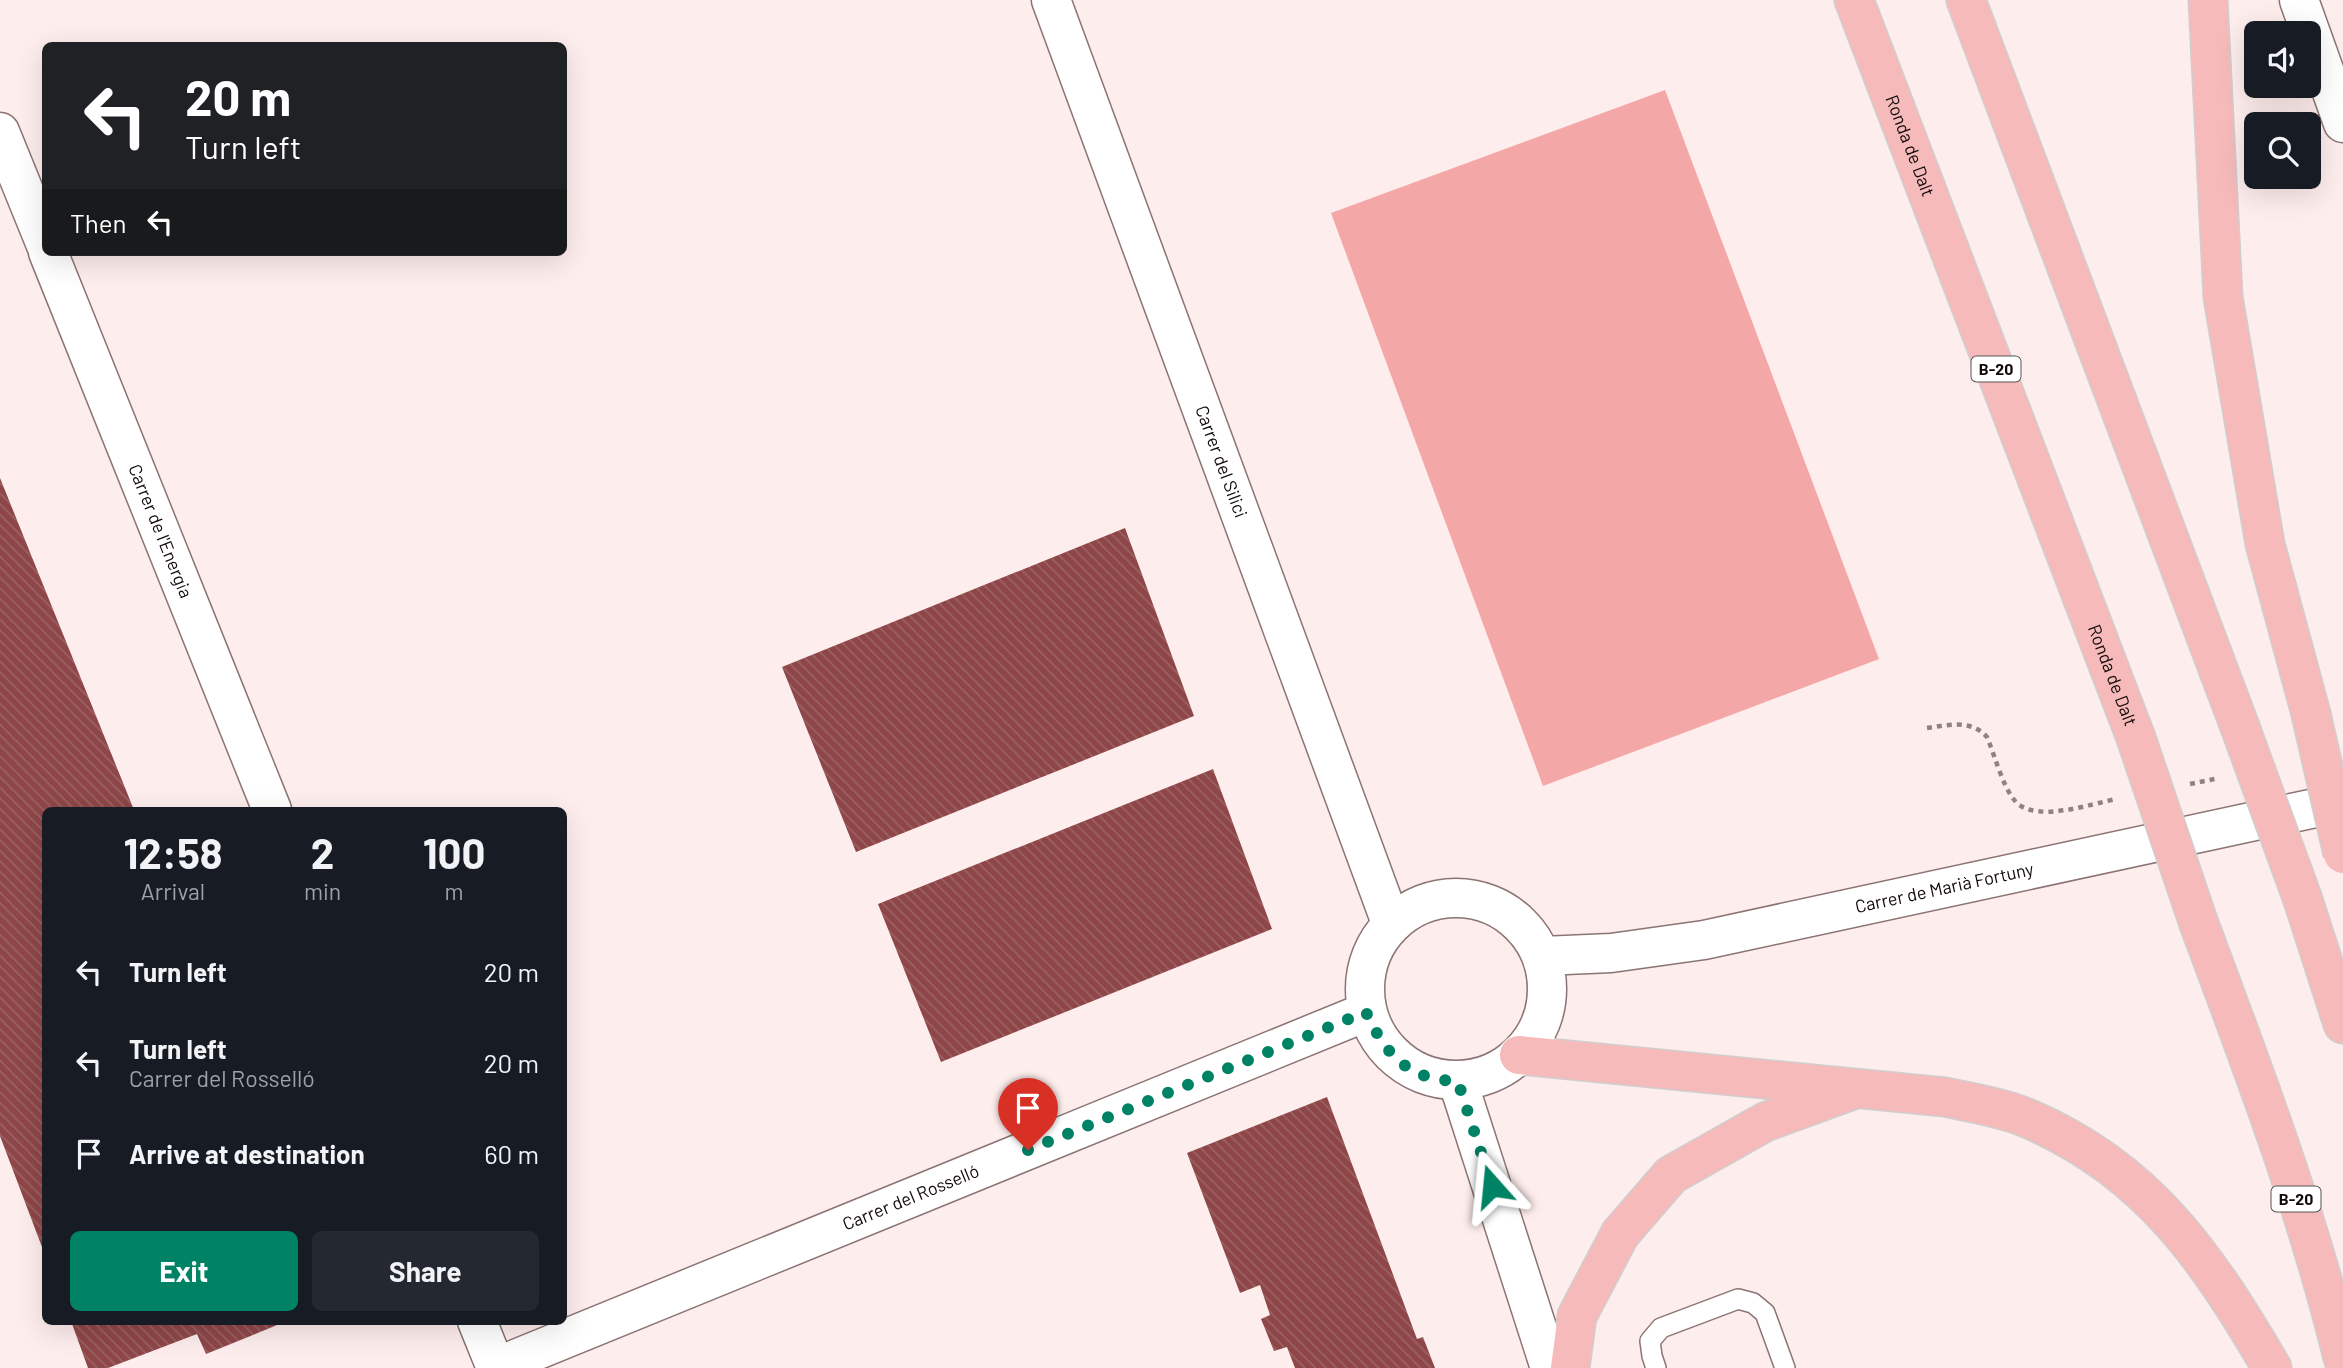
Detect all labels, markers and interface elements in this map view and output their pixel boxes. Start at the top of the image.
map controls [2244,21,2321,189]
button: sound [2244,21,2321,98]
text: 20 m [185,67,291,126]
icon: left [70,70,161,161]
street label: Ronda de Dalt [1881,91,1940,199]
button: search [2244,112,2321,189]
text: Turn left [185,127,302,165]
icon: left [141,203,179,241]
text: Then [70,207,127,238]
road number: B-20 [1972,356,2021,382]
street label: Carrer del Silici [1191,402,1253,520]
street label: Carrer de l'Energia [124,461,198,601]
street label: Ronda de Dalt [2084,621,2142,729]
text: 12:58 [123,827,223,877]
text: 2 [311,827,334,877]
text: 100 [423,827,486,877]
street label: Carrer de Marià Fortuny [1853,857,2036,917]
text: Arrival [141,877,205,905]
text: min [304,877,341,905]
text: m [445,877,464,905]
icon: left [70,953,108,991]
text: Turn left [129,956,227,987]
text: 20 m [484,956,539,987]
text: Turn left [129,1033,227,1064]
icon: left [70,1044,108,1082]
text: 20 m [484,1047,539,1078]
text: Carrer del Rosselló [129,1064,315,1092]
pin [998,1078,1058,1150]
icon: arrive [1009,1089,1047,1127]
icon: arrive [70,1135,108,1173]
text: Arrive at destination [129,1138,365,1169]
text: 60 m [484,1138,539,1169]
position arrow [1455,1149,1529,1223]
street label: Carrer del Rosselló [839,1159,982,1234]
road number: B-20 [2272,1186,2320,1212]
button: Exit [70,1231,298,1311]
button: Share [312,1231,539,1311]

